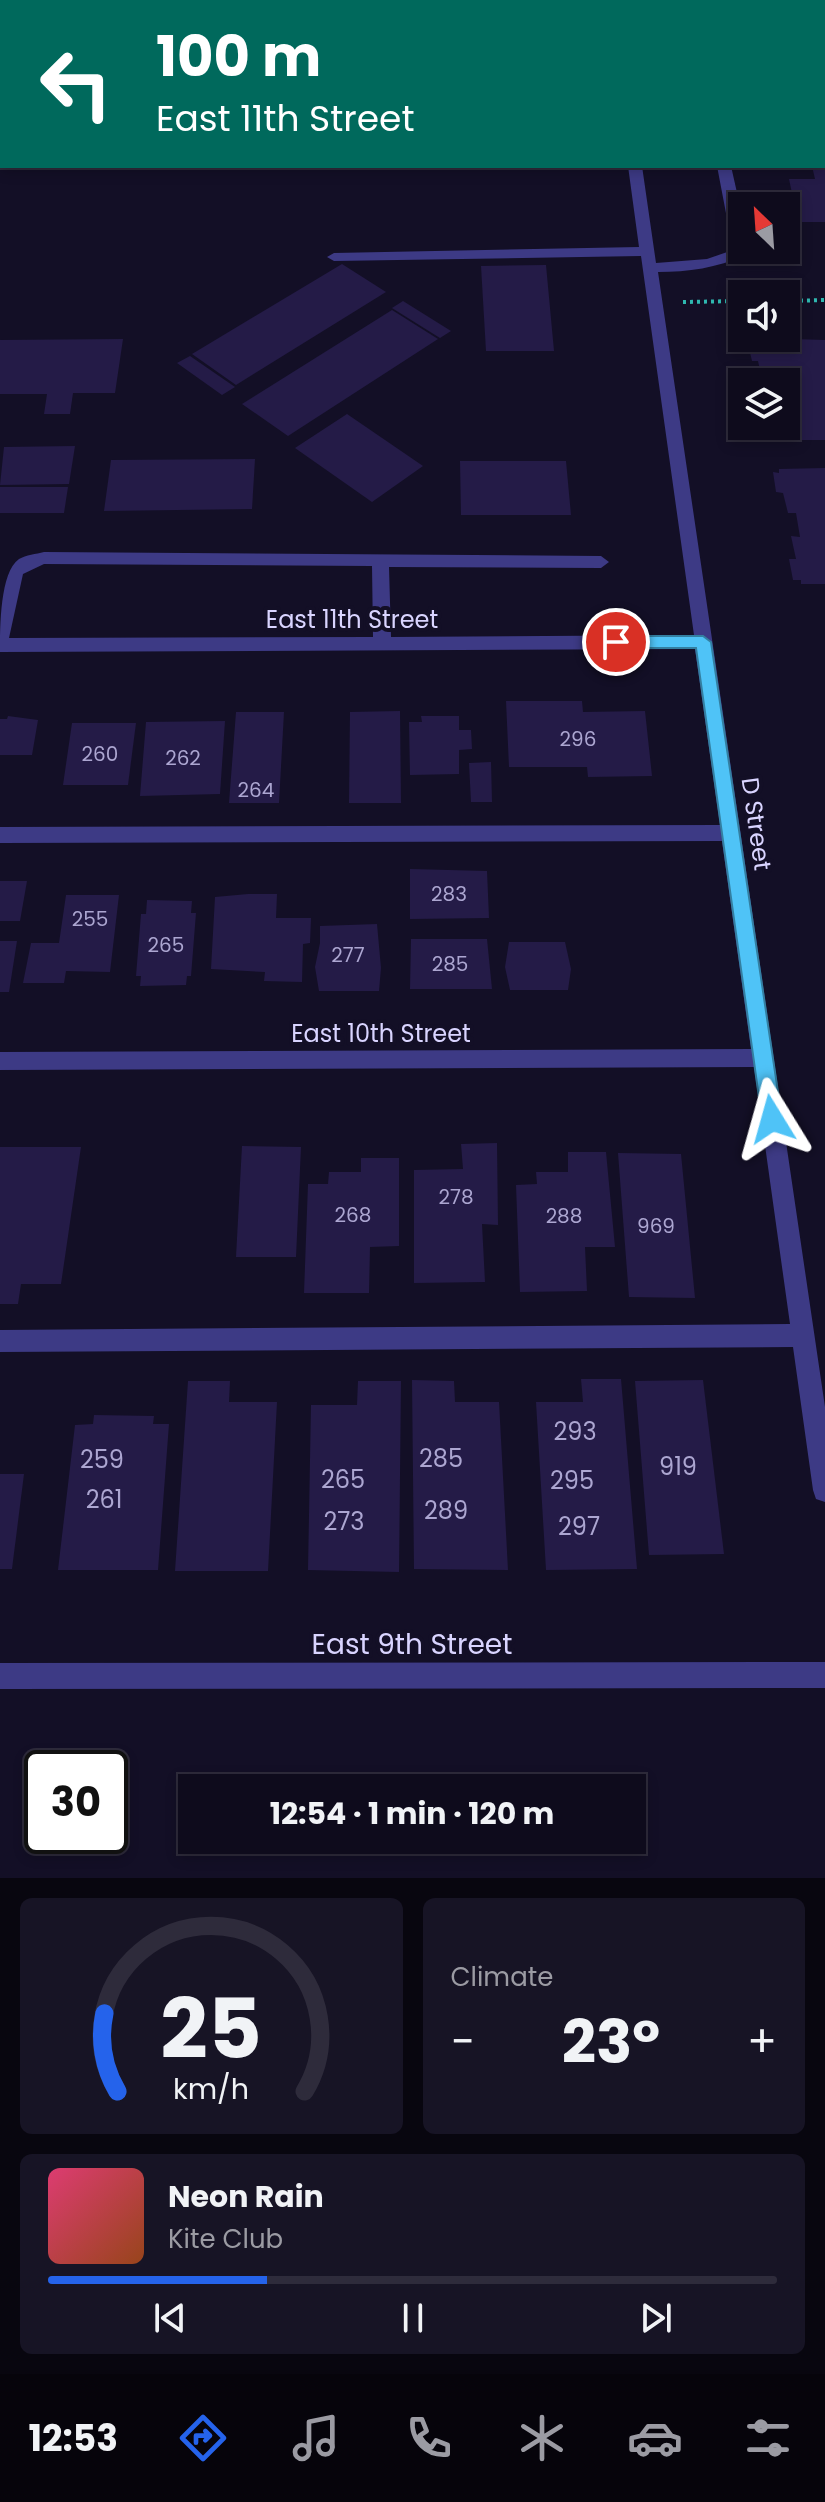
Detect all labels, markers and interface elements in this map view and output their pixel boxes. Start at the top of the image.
text: 100 m [156,17,321,96]
icon: left [24,32,128,136]
text: East 11th Street [156,93,415,144]
north arrow [728,192,800,264]
map controls [728,192,800,440]
button: sound [728,280,800,352]
button: layers [728,368,800,440]
street label: East 11th Street [266,603,438,636]
pin [582,608,650,676]
icon: arrive [594,620,638,664]
house number: 296 [560,725,596,753]
house number: 260 [82,740,118,768]
house number: 262 [165,744,201,772]
street label: D Street [734,775,779,873]
house number: 264 [238,776,274,804]
house number: 283 [431,880,467,908]
house number: 255 [72,905,108,933]
house number: 265 [148,931,184,959]
house number: 277 [331,941,365,969]
house number: 285 [432,950,468,978]
street label: East 10th Street [291,1017,471,1050]
position arrow [730,1077,814,1161]
house number: 278 [438,1183,474,1211]
house number: 268 [335,1201,371,1229]
house number: 288 [546,1202,582,1230]
house number: 969 [637,1212,675,1240]
house number: 293 [553,1415,597,1448]
house number: 285 [419,1442,463,1475]
house number: 259 [80,1443,124,1476]
house number: 919 [659,1450,697,1483]
house number: 265 [321,1463,365,1496]
house number: 295 [550,1464,594,1497]
house number: 261 [86,1483,122,1516]
house number: 289 [424,1494,468,1527]
house number: 273 [323,1505,365,1538]
house number: 297 [558,1510,600,1543]
street label: East 9th Street [312,1625,512,1664]
speed limit sign: 30 [24,1750,128,1854]
text: 12:54 · 1 min · 120 m [270,1792,554,1835]
text: Climate [451,1959,553,1995]
text: 25 [160,1971,262,2087]
text: 23° [562,2000,660,2084]
text: − [451,2011,475,2072]
text: + [747,2011,777,2072]
text: km/h [173,2069,249,2109]
text: Neon Rain [168,2175,324,2218]
text: Kite Club [168,2221,283,2257]
icon: previous [148,2296,192,2340]
icon: pause [391,2296,435,2340]
icon: next [634,2296,678,2340]
icon: directions [175,2410,231,2466]
icon: music [288,2410,344,2466]
icon: phone [401,2410,457,2466]
icon: climate [514,2410,570,2466]
icon: car [627,2410,683,2466]
icon: filters [740,2410,796,2466]
text: 12:53 [29,2413,118,2464]

